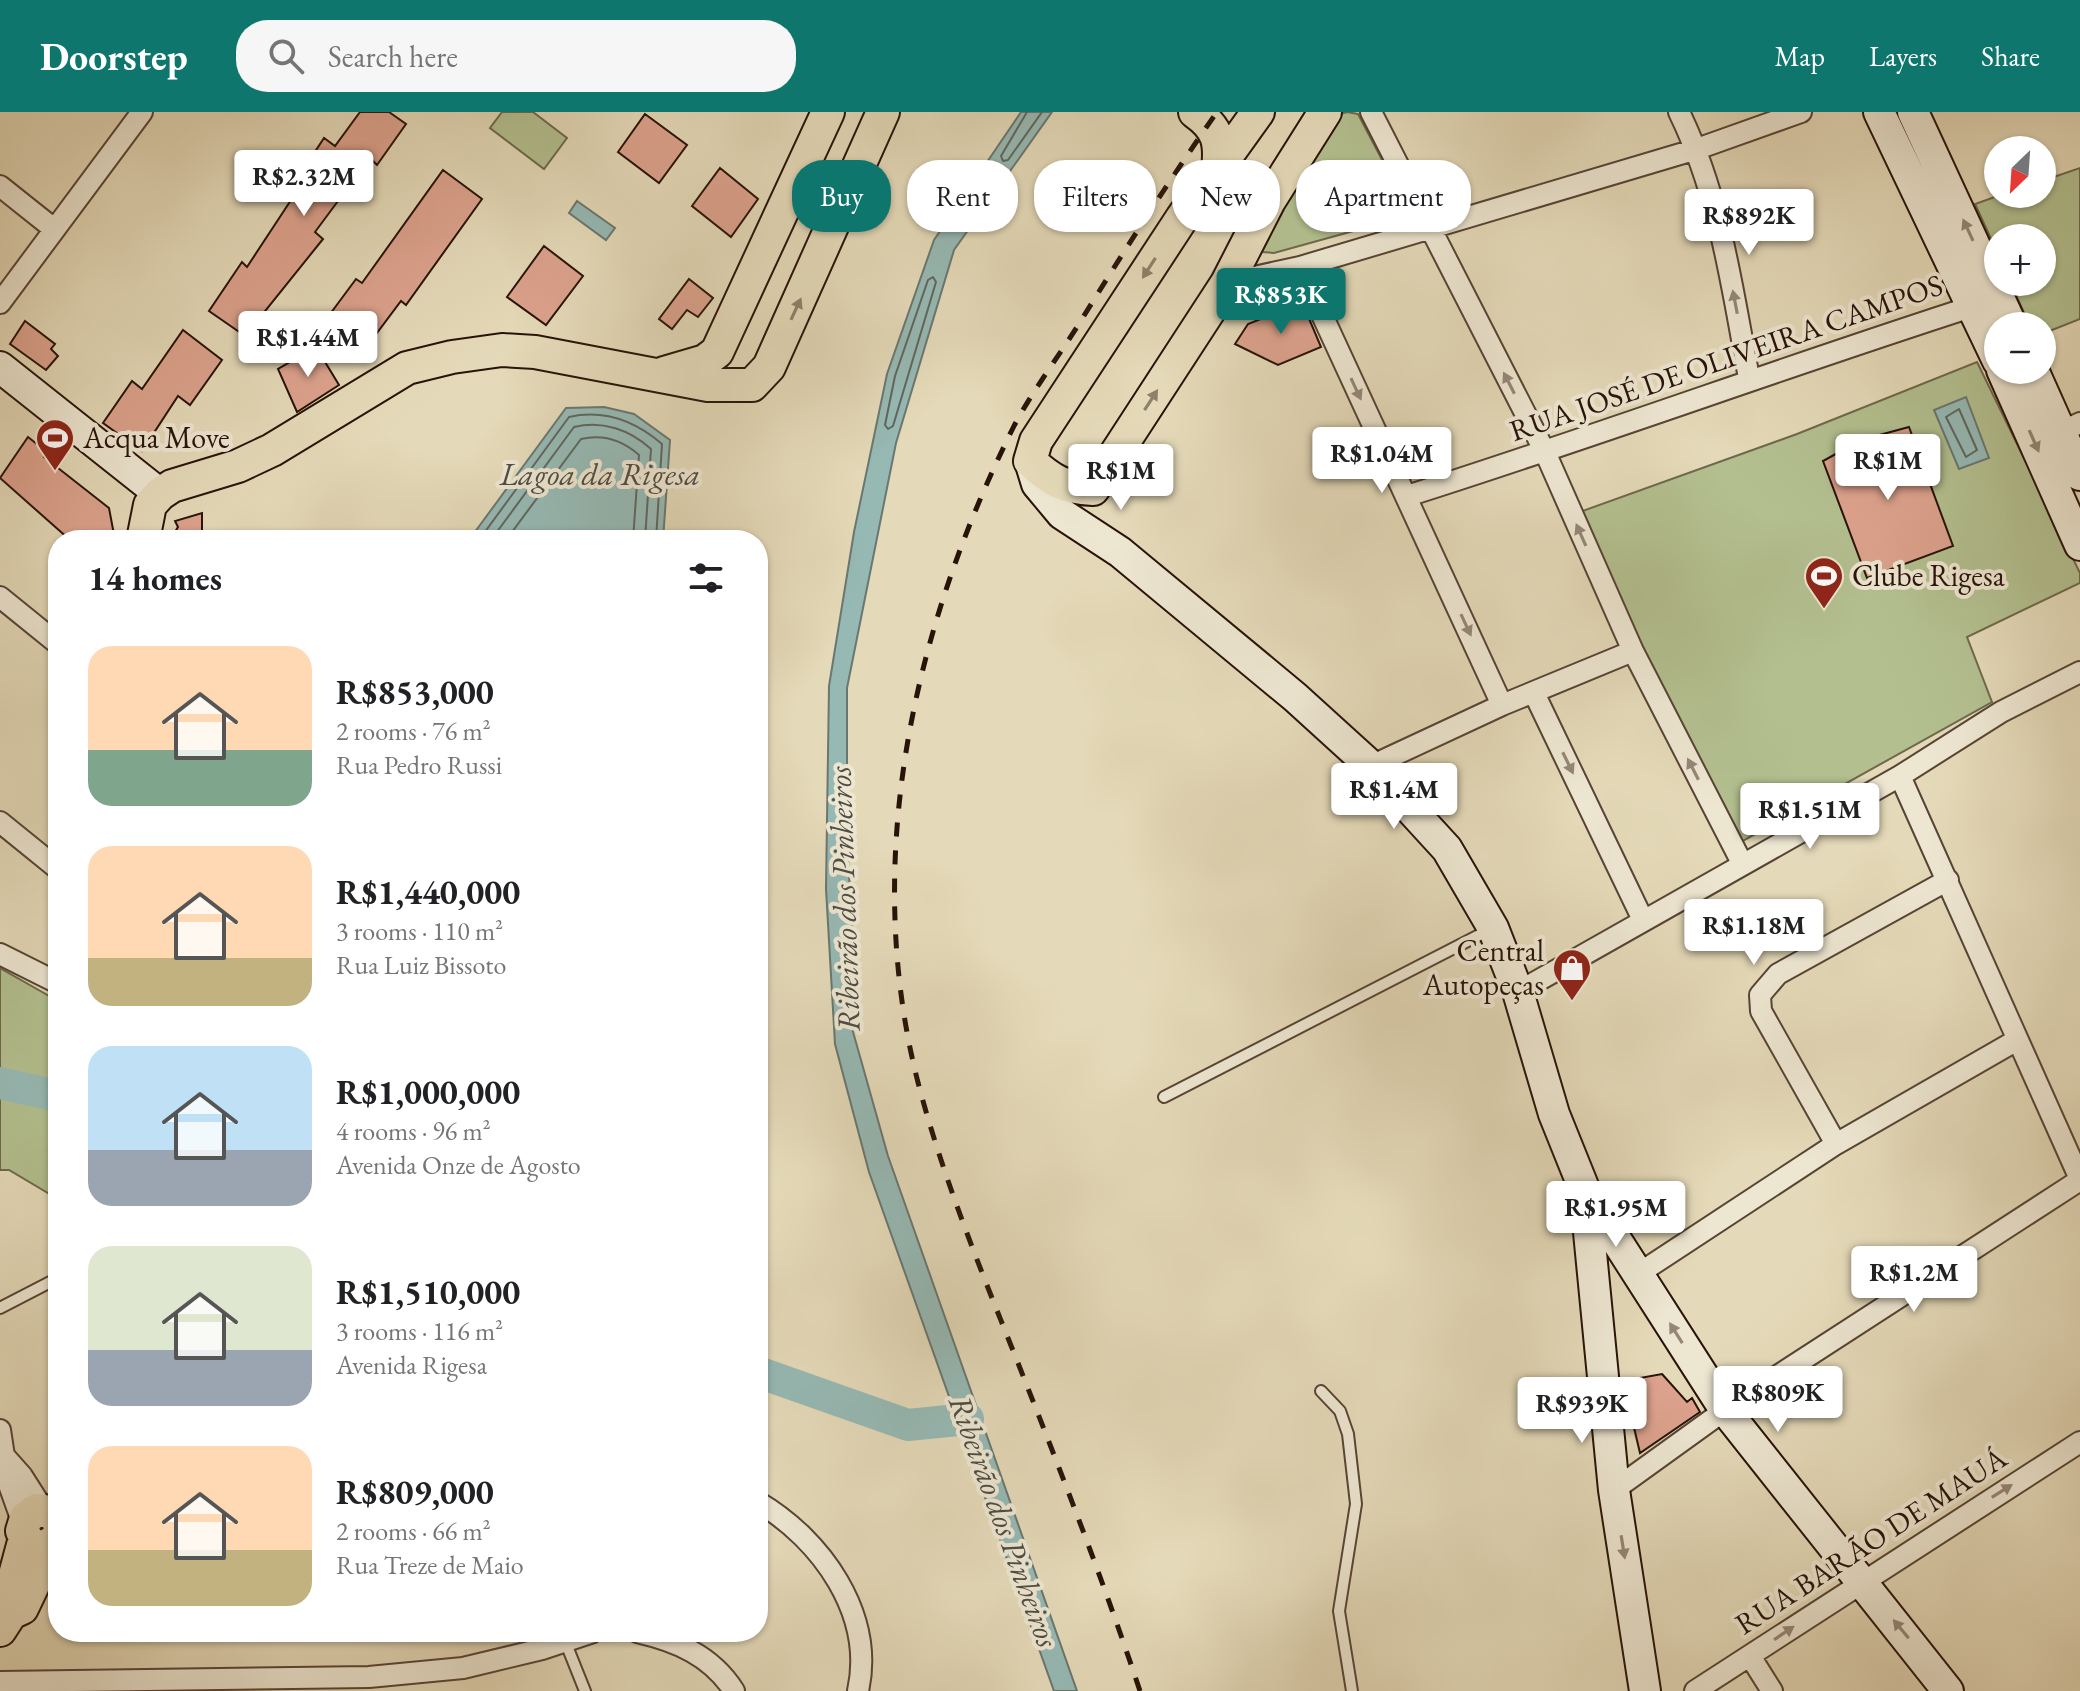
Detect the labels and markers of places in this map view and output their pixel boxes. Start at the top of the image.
pin: R$2.32M [230,150,378,218]
pin: R$892K [1684,189,1814,257]
pin: R$853K [1216,268,1346,336]
pin: R$1.44M [234,311,382,379]
sports icon: Acqua Move [34,417,76,472]
place label: Acqua Move [82,418,230,457]
pin: R$1.04M [1308,427,1456,495]
pin: R$1M [1841,434,1935,502]
pin: R$1M [1074,444,1168,512]
sports icon: Clube Rigesa [1803,555,1845,610]
place label: Clube Rigesa [1852,556,2005,595]
pin: R$1.4M [1329,763,1459,831]
pin: R$1.51M [1736,783,1884,851]
pin: R$1.18M [1680,899,1828,967]
place label: Central Autopeças [1422,931,1544,1004]
shop icon: Central Autopeças [1551,947,1593,1002]
pin: R$1.95M [1542,1181,1690,1249]
pin: R$1.2M [1849,1246,1979,1314]
pin: R$809K [1713,1366,1843,1434]
pin: R$939K [1517,1377,1647,1445]

